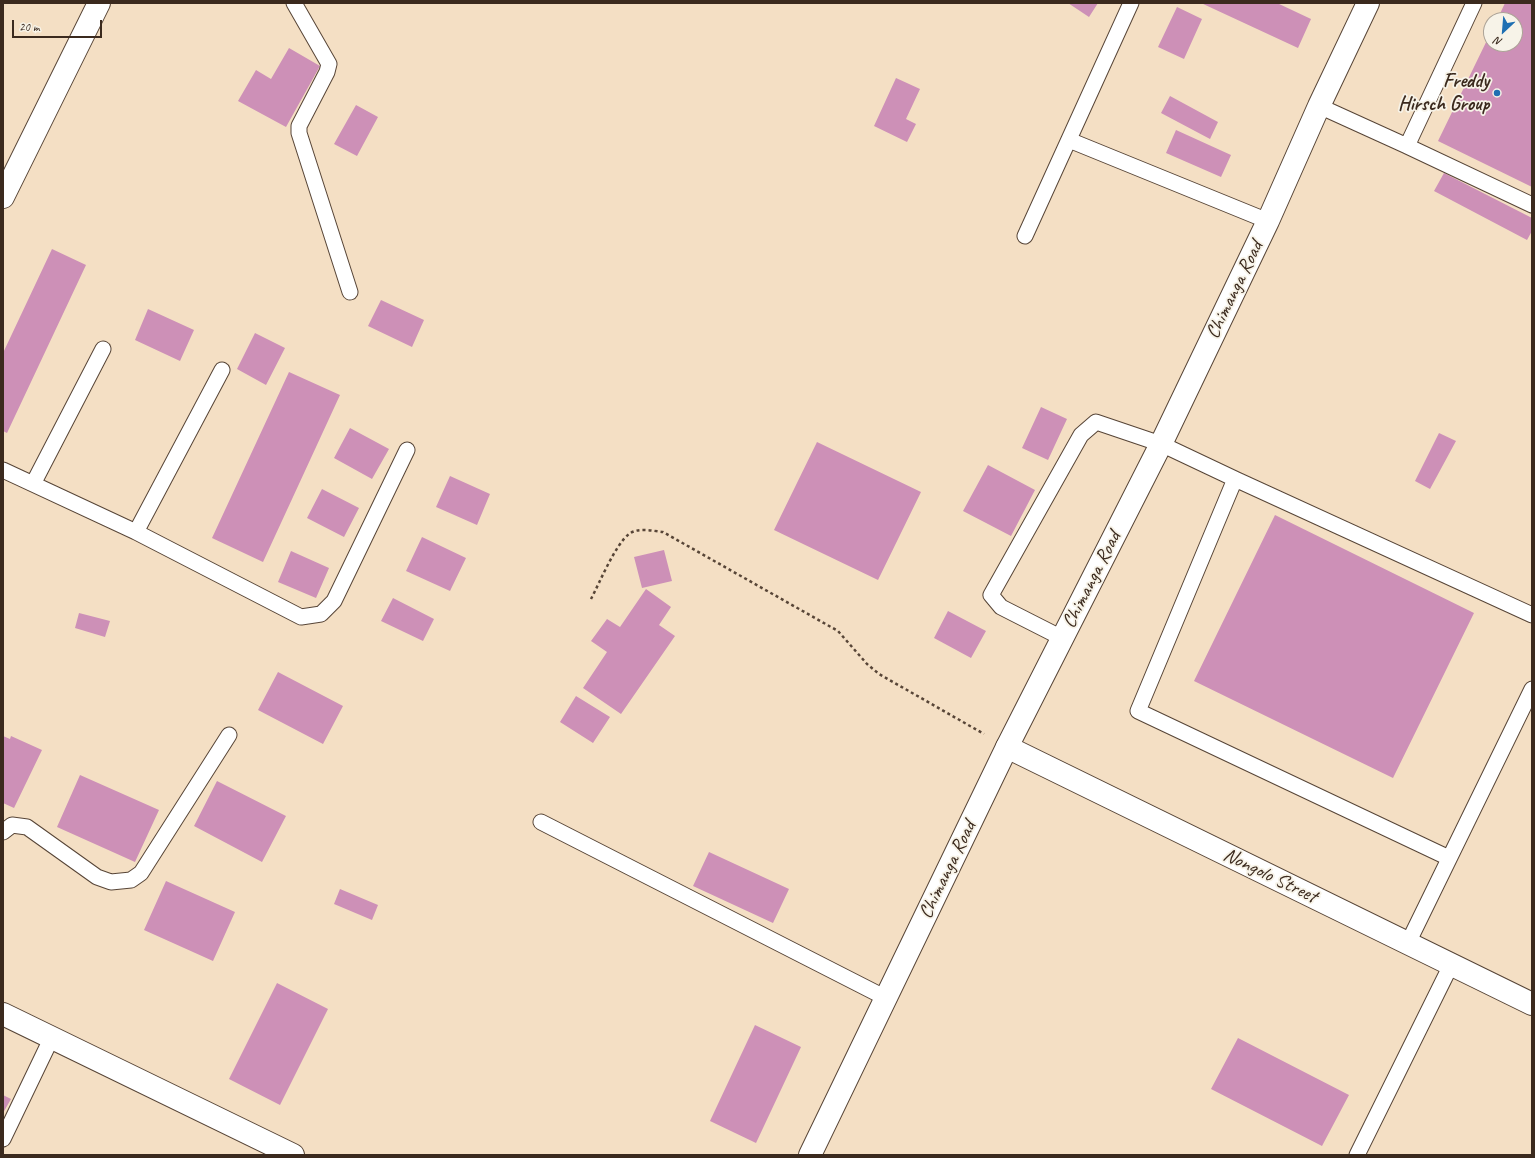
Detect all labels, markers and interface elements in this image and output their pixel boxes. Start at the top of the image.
scale bar [14,12,104,38]
north arrow [1483,12,1523,52]
text: 20 m [19,19,39,35]
text: N [1492,34,1504,50]
place label: Freddy Hirsch Group [1398,70,1489,117]
marker: Freddy Hirsch Group [1492,88,1502,98]
street label: Chimanga Road [1201,237,1269,343]
street label: Chimanga Road [1057,528,1127,632]
street label: Chimanga Road [914,817,982,923]
street label: Nongolo Street [1219,843,1321,909]

